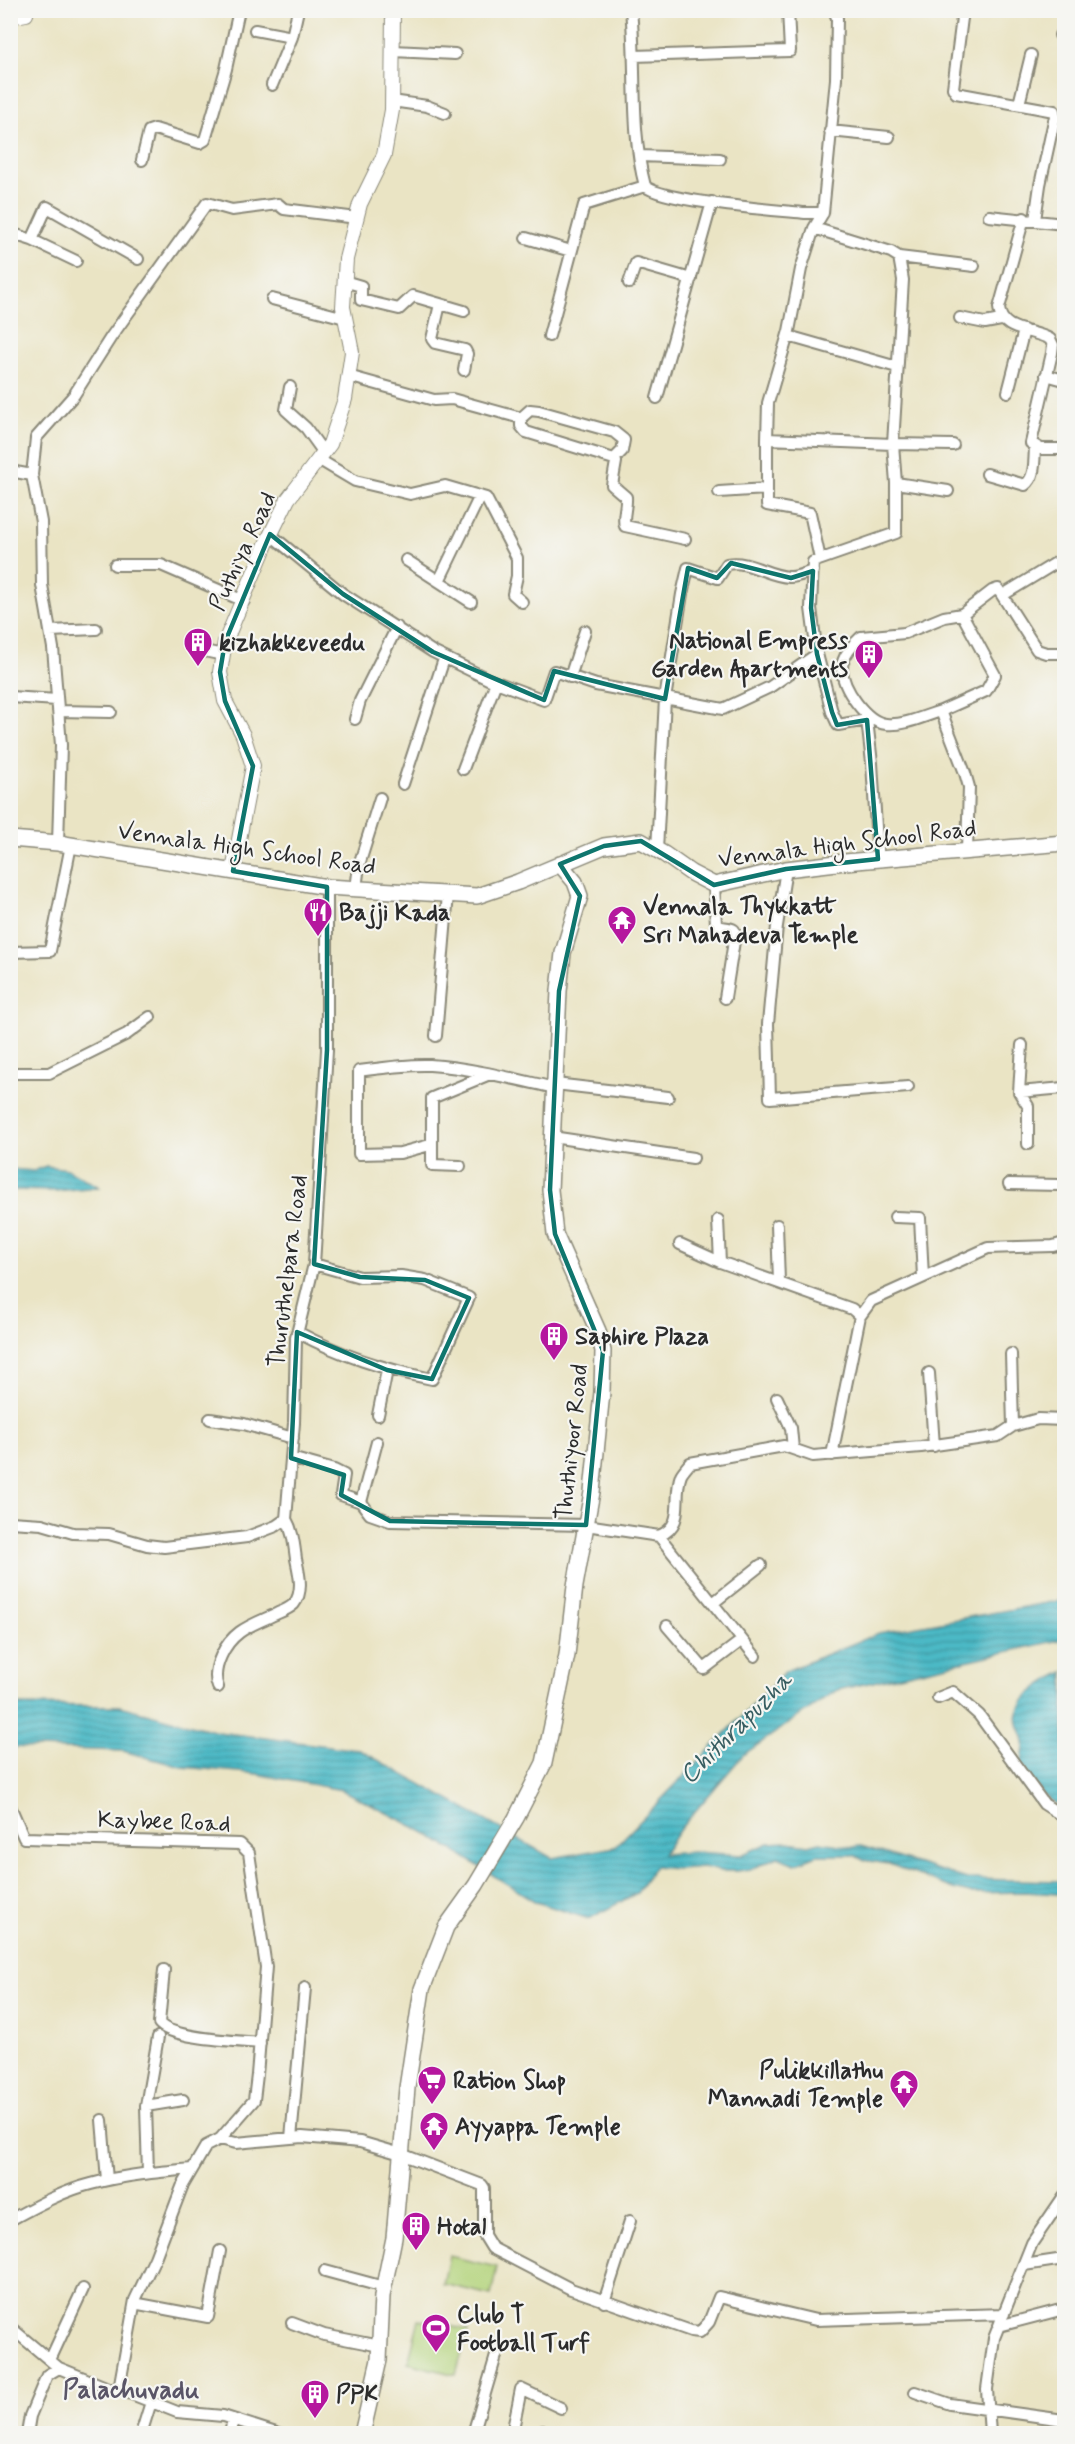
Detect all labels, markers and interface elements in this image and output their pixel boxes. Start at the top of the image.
street label: Puthiya Road [202,487,284,616]
building icon: kizhakkeveedu [182,626,214,668]
place label: National Empress Garden Apartments [651,626,849,688]
place label: kizhakkeveedu [219,628,365,659]
building icon: National Empress Garden Apartments [853,638,885,680]
street label: Vennala High School Road [716,813,978,878]
street label: Vennala High School Road [116,816,378,885]
place label: Vennala Thykkatt Sri Mahadeva Temple [643,892,859,951]
restaurant icon: Bajji Kada [302,896,334,938]
place label: Bajji Kada [339,898,450,930]
temple icon: Vennala Thykkatt Sri Mahadeva Temple [606,904,638,946]
street label: Thuruthelpara Road [261,1173,316,1369]
building icon: Saphire Plaza [538,1320,570,1362]
place label: Saphire Plaza [575,1322,709,1353]
street label: Thuthiyoor Road [549,1363,596,1522]
water label: Chithrapuzha [673,1664,801,1792]
street label: Kaybee Road [97,1805,231,1840]
place label: Pulikkillathu Mannadi Temple [708,2056,883,2115]
supermarket icon: Ration Shop [416,2064,448,2106]
place label: Ration Shop [453,2066,566,2097]
temple icon: Pulikkillathu Mannadi Temple [888,2068,920,2110]
temple icon: Ayyappa Temple [418,2110,450,2152]
place label: Ayyappa Temple [455,2112,621,2143]
building icon: Hotal [400,2210,432,2252]
place label: Hotal [437,2212,486,2243]
place label: Club T Football Turf [457,2300,590,2359]
sports icon: Club T Football Turf [420,2312,452,2354]
district label: Palachuvadu [63,2374,199,2408]
building icon: PPK [299,2378,331,2420]
place label: PPK [336,2380,378,2411]

